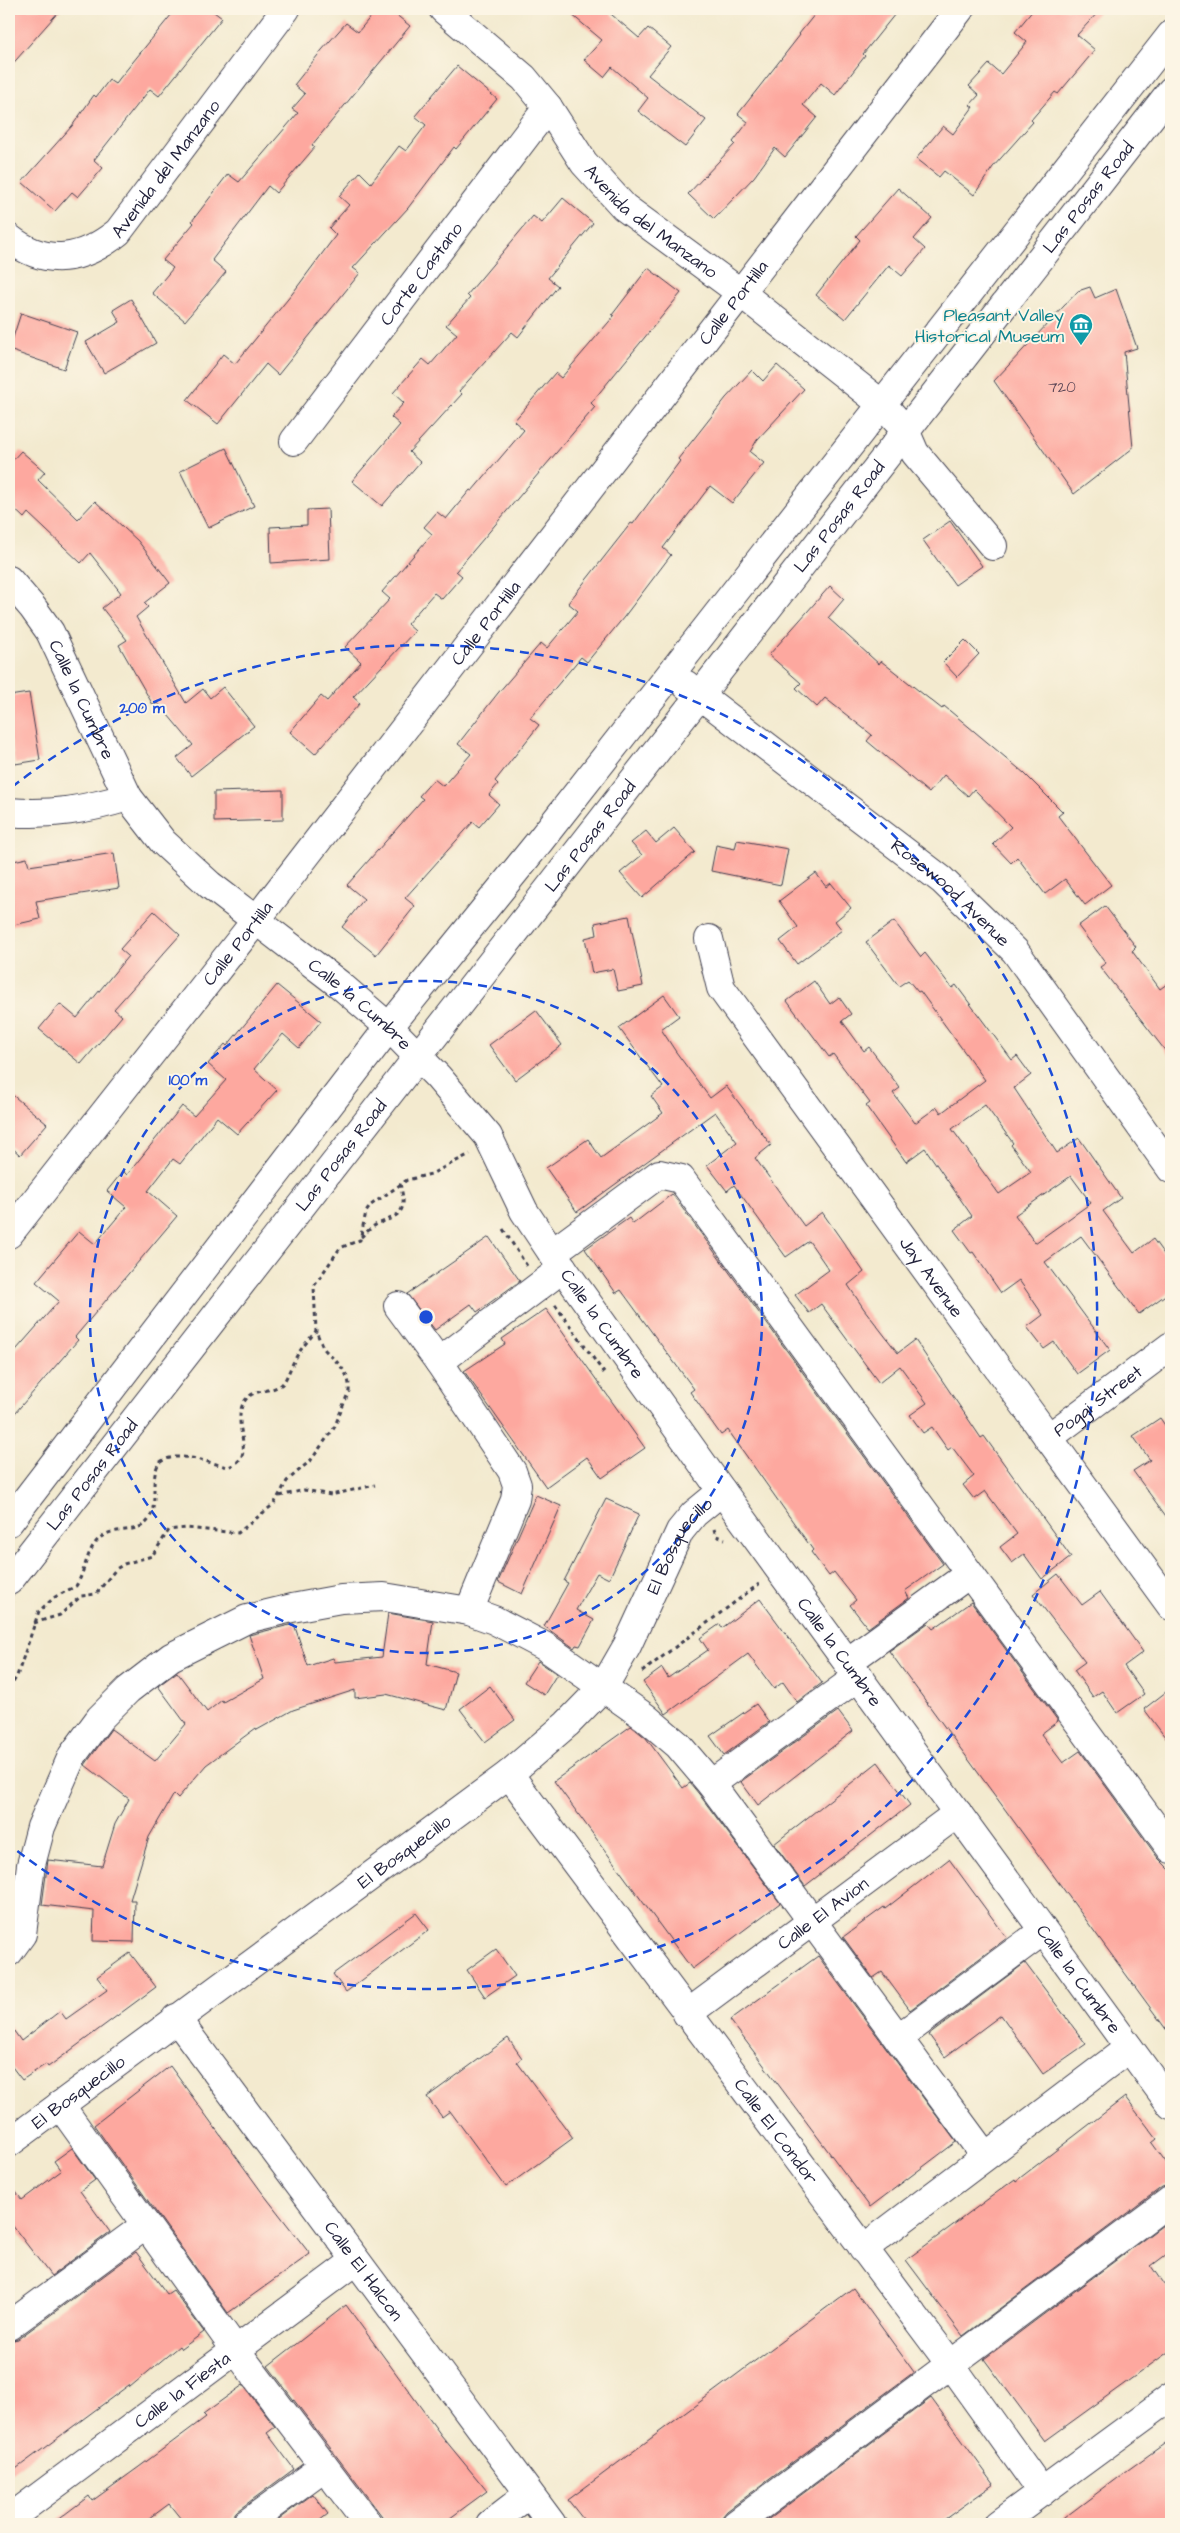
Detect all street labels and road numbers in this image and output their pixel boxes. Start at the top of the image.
street label: Avenida del Manzano [106,95,226,243]
street label: Las Posas Road [1037,136,1140,258]
street label: Avenida del Manzano [578,159,723,285]
street label: Corte Castano [374,217,469,331]
street label: Calle Portilla [693,255,774,350]
street label: Las Posas Road [788,456,891,578]
street label: Calle Portilla [445,576,527,671]
street label: Calle la Cumbre [43,636,121,764]
street label: Las Posas Road [539,775,642,897]
street label: Rosewood Avenue [886,833,1015,953]
street label: Calle Portilla [197,896,279,991]
street label: Calle la Cumbre [303,953,417,1056]
street label: Las Posas Road [290,1094,393,1217]
street label: Jay Avenue [893,1232,969,1323]
street label: Calle la Cumbre [554,1264,650,1384]
street label: Poggi Street [1048,1359,1148,1443]
street label: Las Posas Road [41,1414,144,1536]
street label: El Bosquecillo [641,1492,718,1598]
street label: Calle la Cumbre [791,1593,888,1712]
street label: El Bosquecillo [352,1809,456,1895]
street label: Calle El Avion [772,1872,874,1956]
street label: Calle la Cumbre [1030,1920,1127,2039]
street label: El Bosquecillo [27,2049,130,2135]
street label: Calle El Condor [728,2073,824,2190]
street label: Calle El Halcon [318,2216,409,2326]
street label: Calle la Fiesta [129,2346,236,2434]

